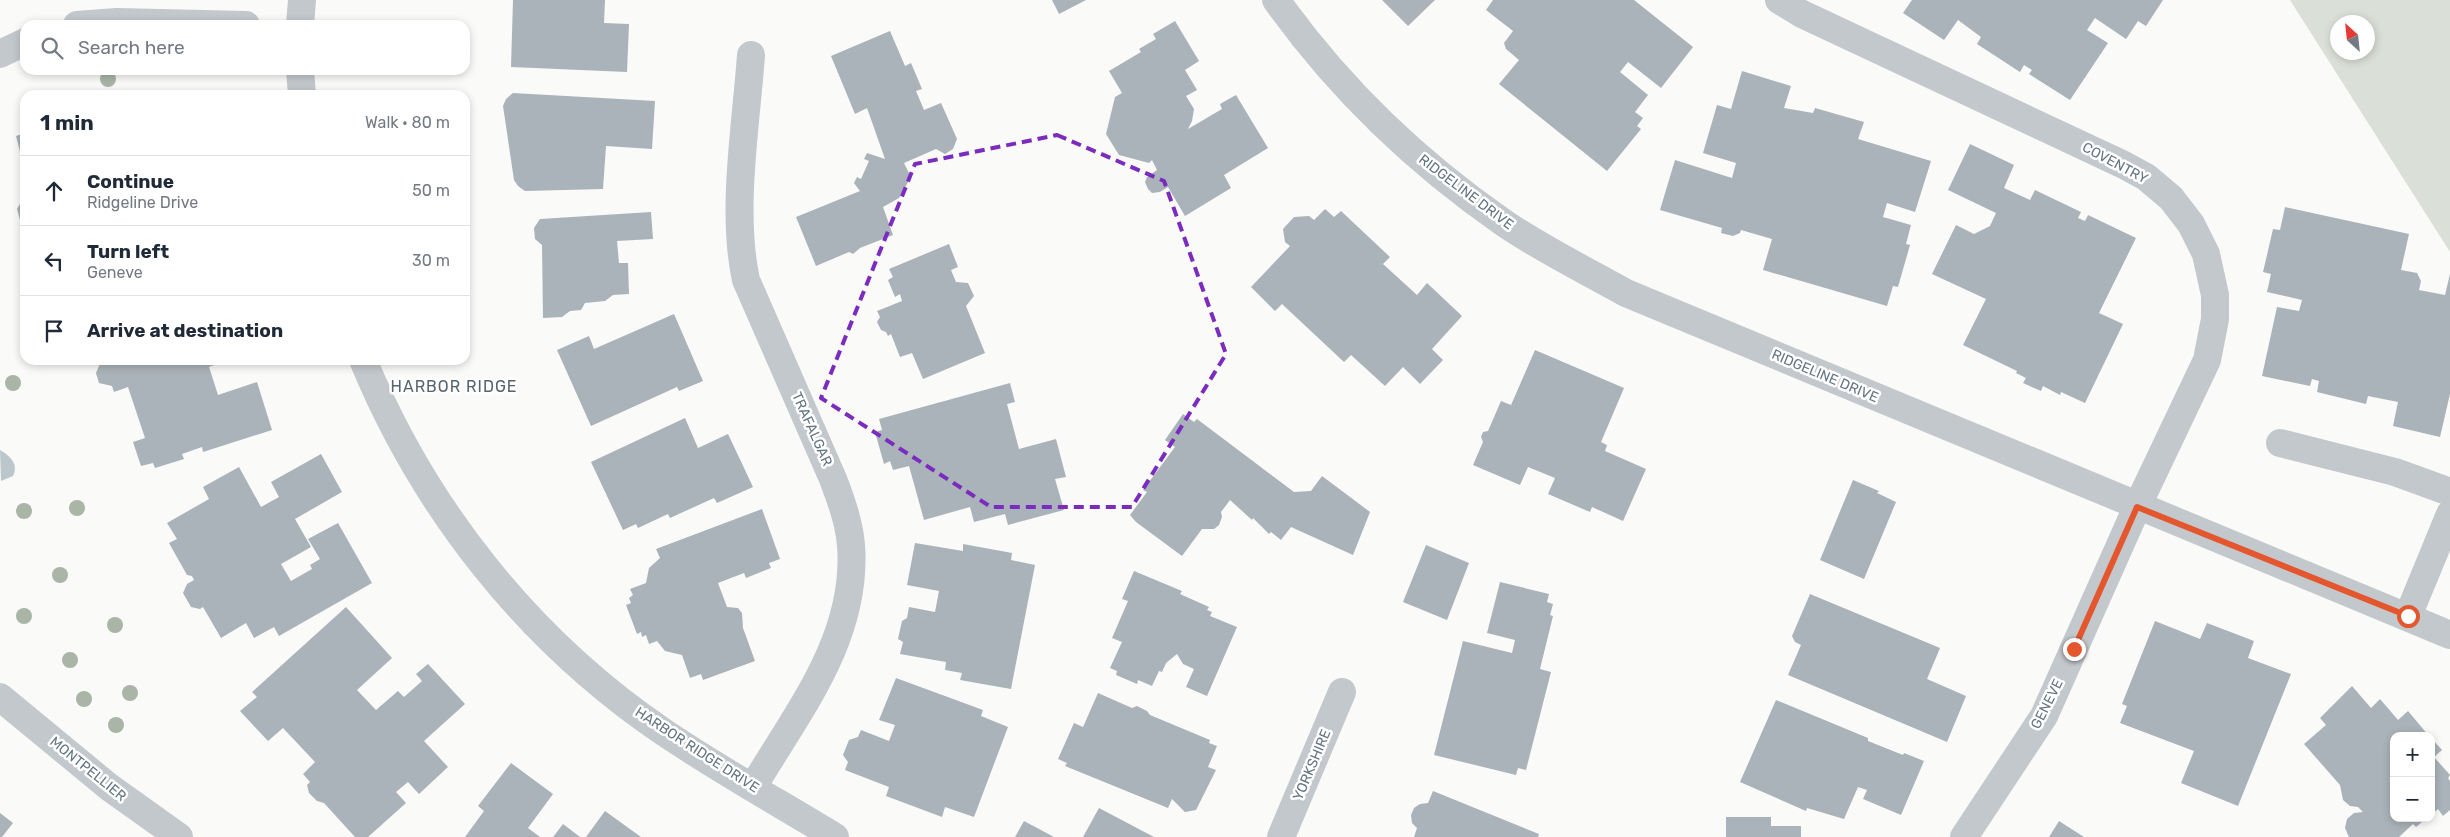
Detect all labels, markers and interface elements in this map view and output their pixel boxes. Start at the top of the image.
north arrow [2330,15,2375,60]
search box [20,20,470,75]
icon: search [38,34,66,62]
text: Search here [78,36,185,59]
text: 1 min [40,110,94,135]
text: Walk · 80 m [365,113,450,132]
street label: COVENTRY [2079,139,2151,187]
street label: RIDGELINE DRIVE [1415,151,1517,233]
text: Continue [87,170,174,193]
icon: ahead [40,177,68,205]
text: 50 m [412,181,450,200]
text: Ridgeline Drive [87,193,198,212]
text: Turn left [87,240,169,263]
icon: left [40,247,68,275]
text: 30 m [412,251,450,270]
text: Geneve [87,263,143,282]
icon: arrive [40,317,68,345]
text: Arrive at destination [87,319,283,342]
street label: RIDGELINE DRIVE [1769,346,1881,406]
district label: HARBOR RIDGE [390,377,518,396]
street label: TRAFALGAR [788,389,836,469]
route start [2397,605,2420,628]
route end [2063,638,2086,661]
street label: GENEVE [2027,676,2067,732]
street label: HARBOR RIDGE DRIVE [632,704,762,796]
street label: YORKSHIRE [1289,727,1335,803]
map controls [2390,732,2435,822]
button: + [2390,732,2435,777]
street label: MONTPELLIER [46,733,130,805]
button: − [2390,777,2435,822]

